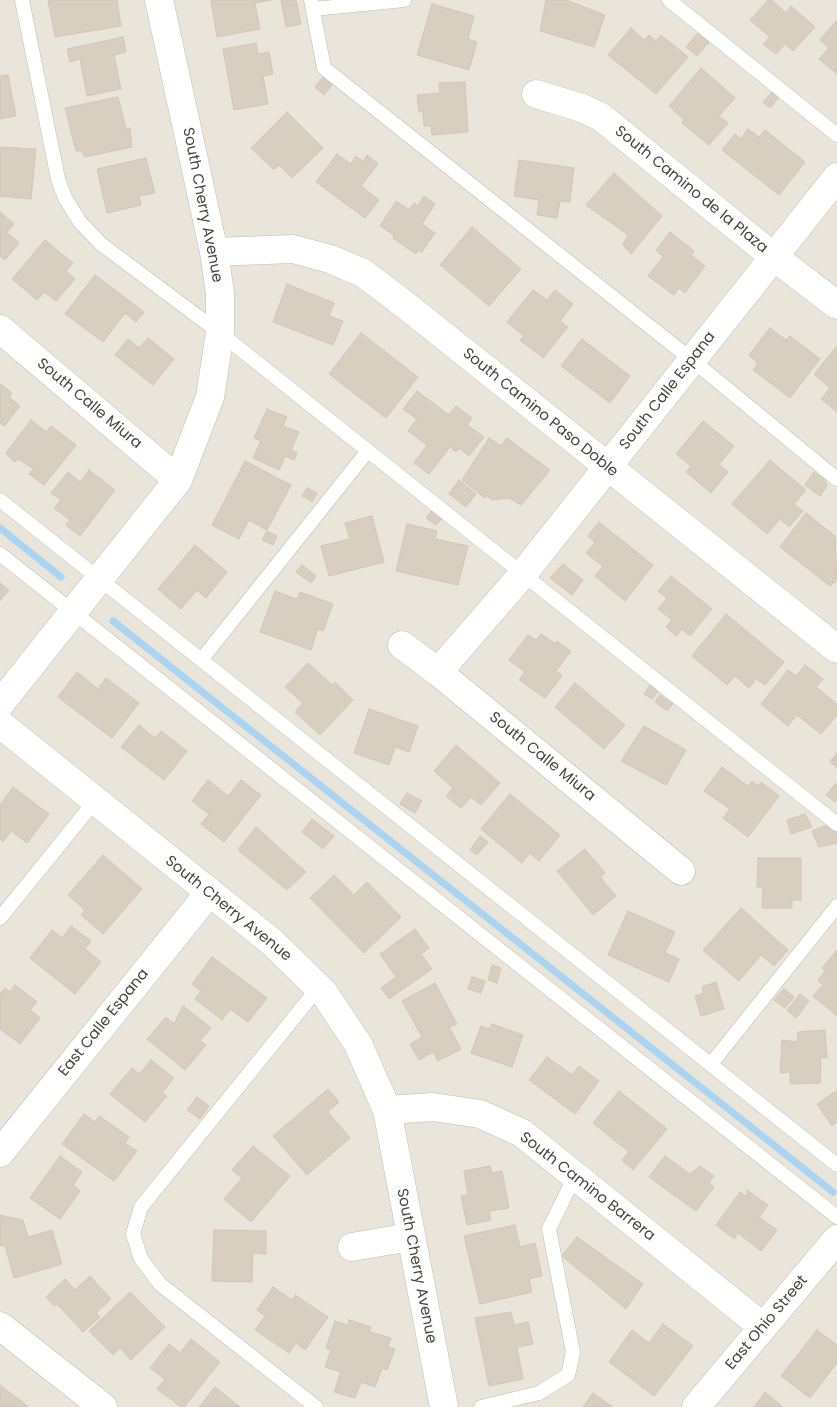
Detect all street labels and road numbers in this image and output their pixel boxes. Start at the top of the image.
street label: South Camino de la Plaza [611,123,771,257]
street label: South Cherry Avenue [178,126,226,284]
street label: South Calle Espana [616,328,720,454]
street label: South Camino Paso Doble [459,345,621,481]
street label: South Calle Miura [33,355,145,453]
street label: South Calle Miura [485,709,599,805]
street label: South Cherry Avenue [161,852,295,966]
street label: East Calle Espana [55,966,153,1080]
street label: South Camino Barrera [516,1129,658,1245]
street label: South Cherry Avenue [392,1187,440,1345]
street label: East Ohio Street [722,1272,812,1374]

